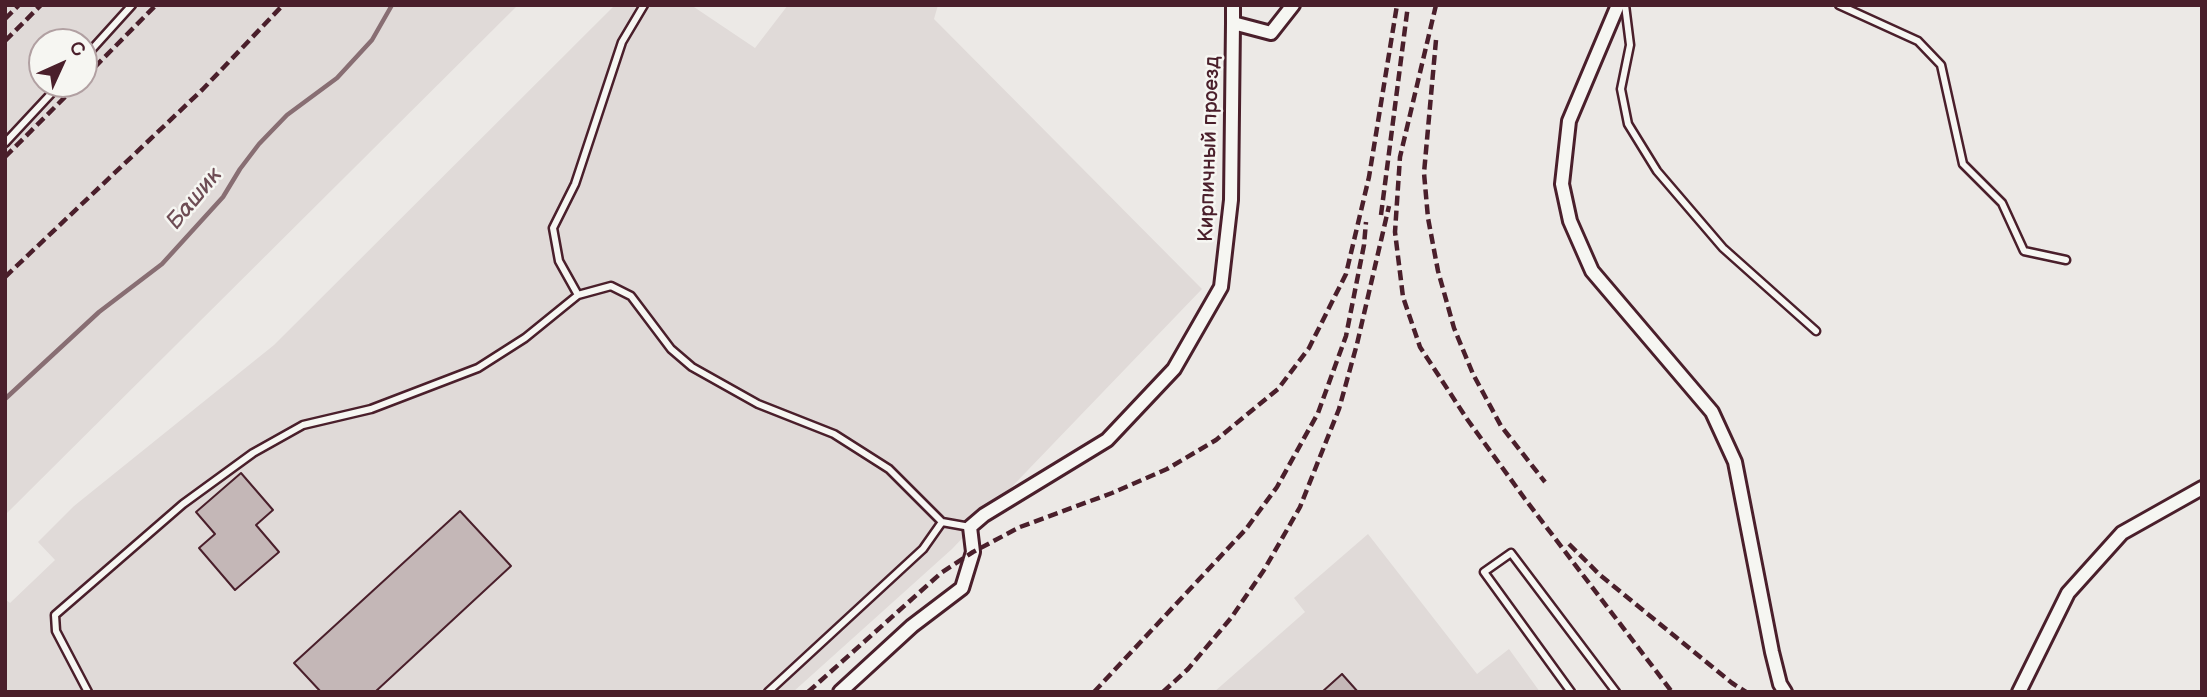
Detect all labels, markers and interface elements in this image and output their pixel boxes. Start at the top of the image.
north arrow [28,28,98,98]
text: С [64,36,90,62]
street label: Кирпичный проезд [1194,56,1226,242]
water label: Башик [161,162,229,236]

